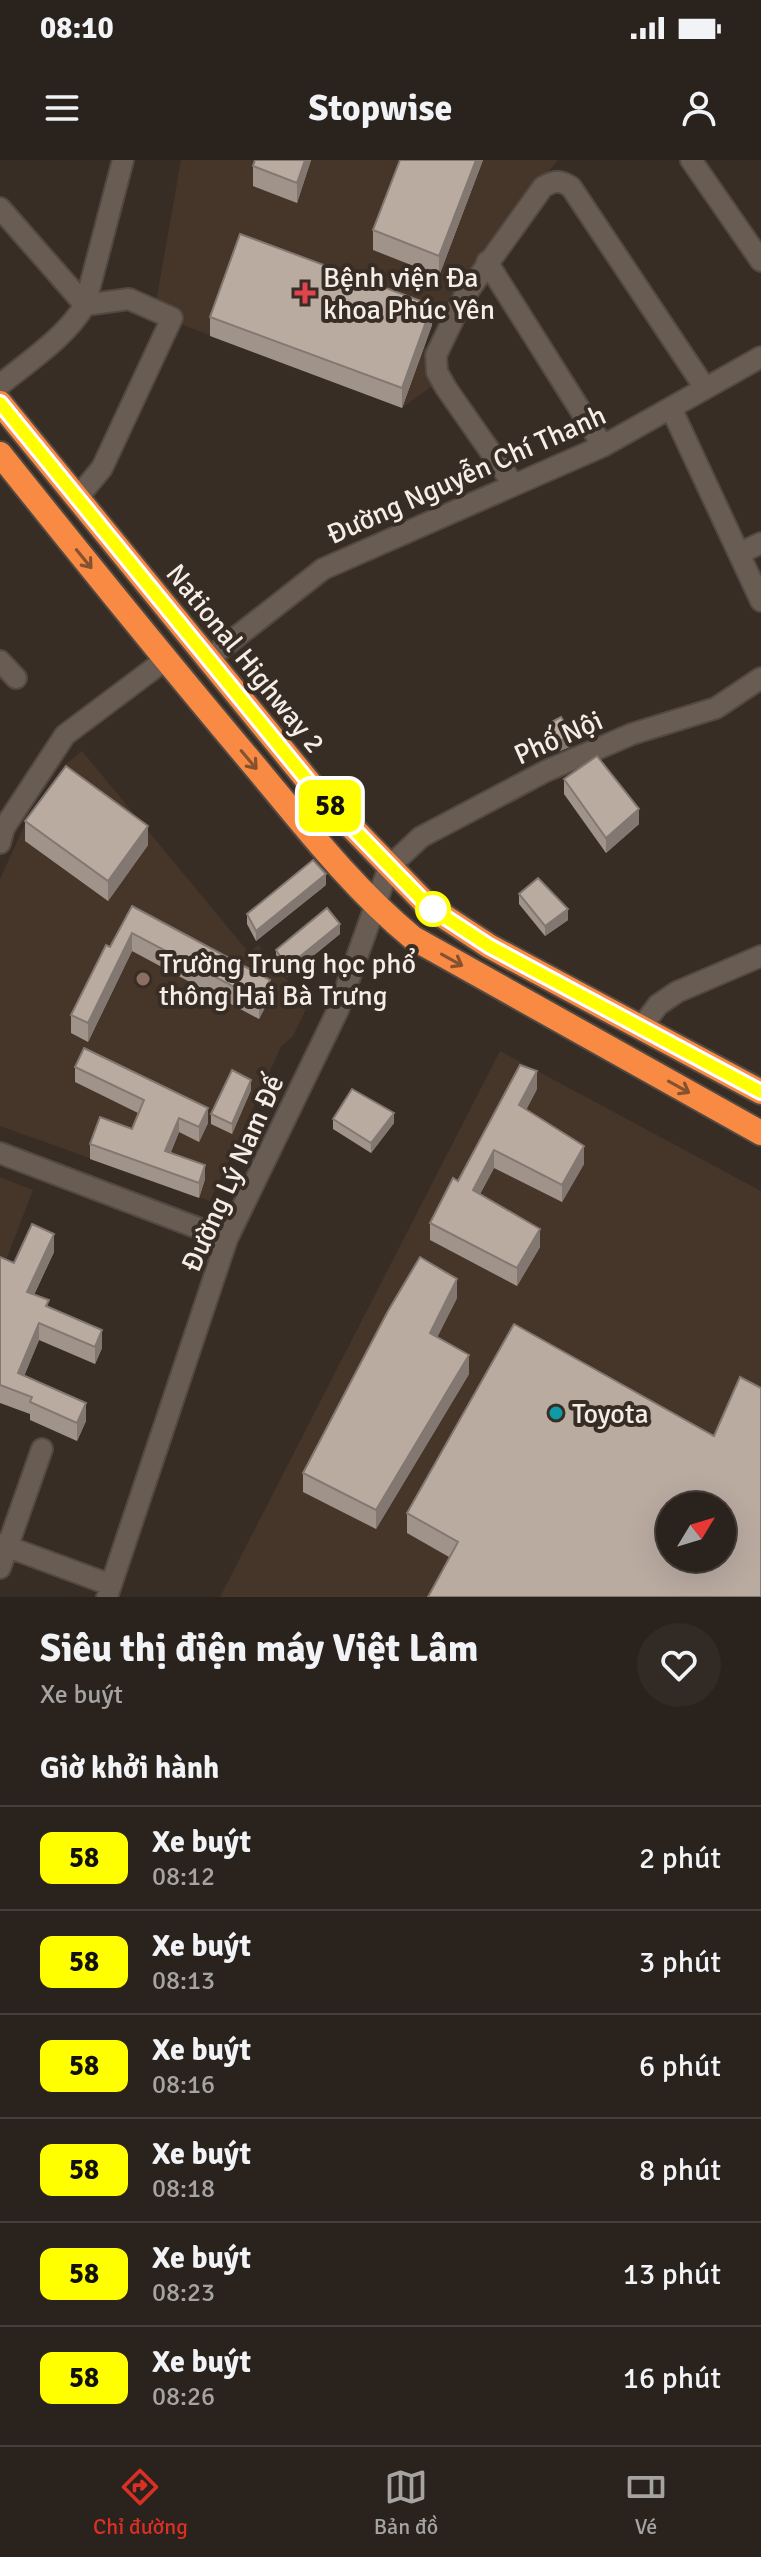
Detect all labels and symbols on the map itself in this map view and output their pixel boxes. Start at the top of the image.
place label: Bệnh viện Đa khoa Phúc Yên [323,261,495,327]
marker: Bệnh viện Đa khoa Phúc Yên [294,282,316,304]
street label: Đường Nguyễn Chí Thanh [322,398,611,552]
one-way arrow [74,548,92,569]
street label: National Highway 2 [159,557,332,760]
street label: Phố Nội [509,703,608,772]
one-way arrow [240,749,258,769]
line badge: 58 [294,780,366,832]
unlabelled marker [416,892,450,926]
place label: Trường Trung học phổ thông Hai Bà Trưng [159,947,416,1013]
one-way arrow [440,952,463,968]
marker: Trường Trung học phổ thông Hai Bà Trưng [134,970,152,988]
street label: Đường Lý Nam Đế [174,1069,292,1277]
one-way arrow [667,1080,690,1096]
place label: Toyota [572,1397,649,1431]
marker: Toyota [547,1404,565,1422]
north arrow [656,1492,736,1572]

